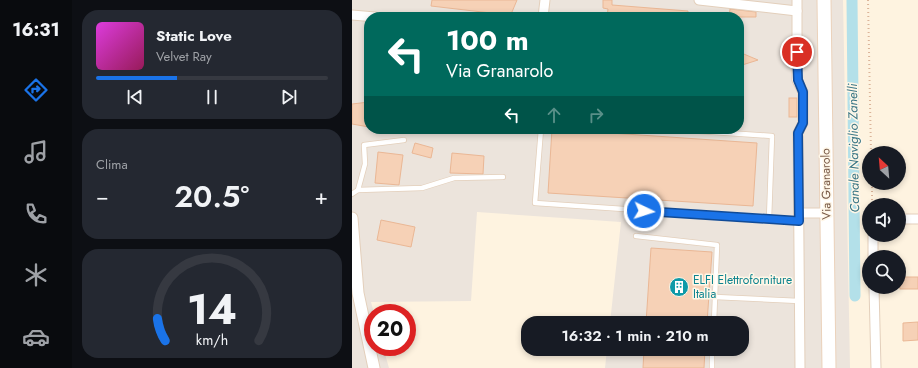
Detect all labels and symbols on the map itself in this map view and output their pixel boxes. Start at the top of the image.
pin [780,35,814,69]
water label: Canale Naviglio Zanelli [843,83,864,213]
north arrow [862,146,906,190]
street label: Via Granarolo [816,148,836,220]
position arrow [623,190,665,232]
place label: ELFI Elettroforniture Italia [693,271,792,303]
building icon: ELFI Elettroforniture Italia [668,276,690,298]
speed limit sign: 20 [364,304,416,356]

